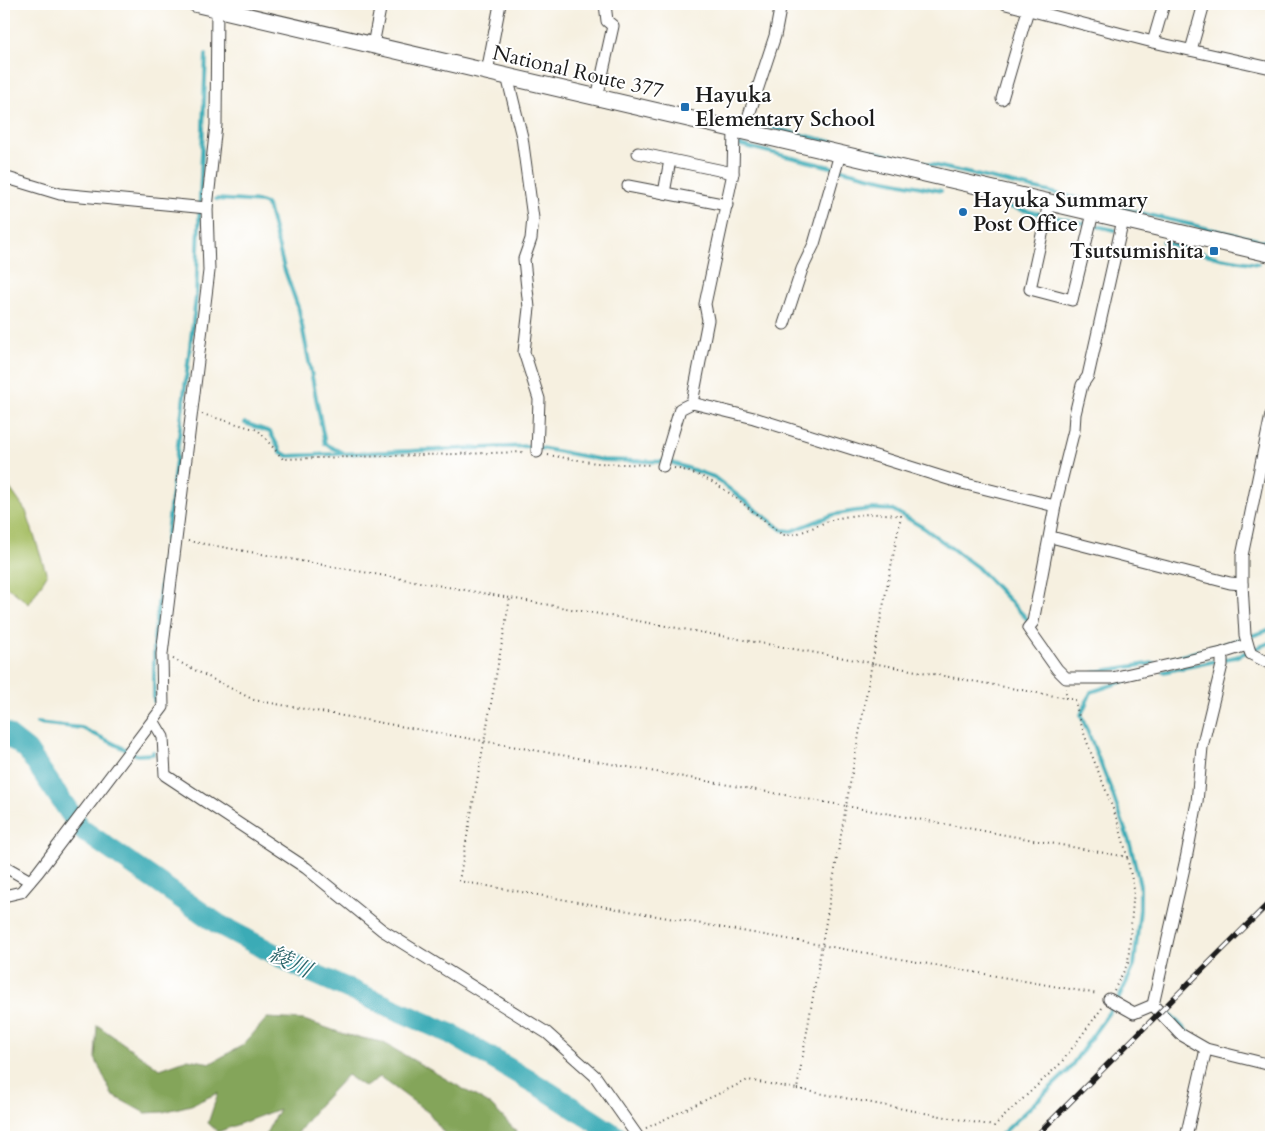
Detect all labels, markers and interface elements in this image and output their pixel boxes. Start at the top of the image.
street label: National Route 377 [490,38,666,106]
place label: Hayuka Elementary School [695,81,875,134]
marker: Hayuka Elementary School [679,101,691,113]
place label: Hayuka Summary Post Office [973,186,1148,239]
marker: Hayuka Summary Post Office [957,206,969,218]
place label: Tsutsumishita [1070,237,1205,266]
marker: Tsutsumishita [1208,245,1220,257]
water label: 綾川 [264,939,318,986]

